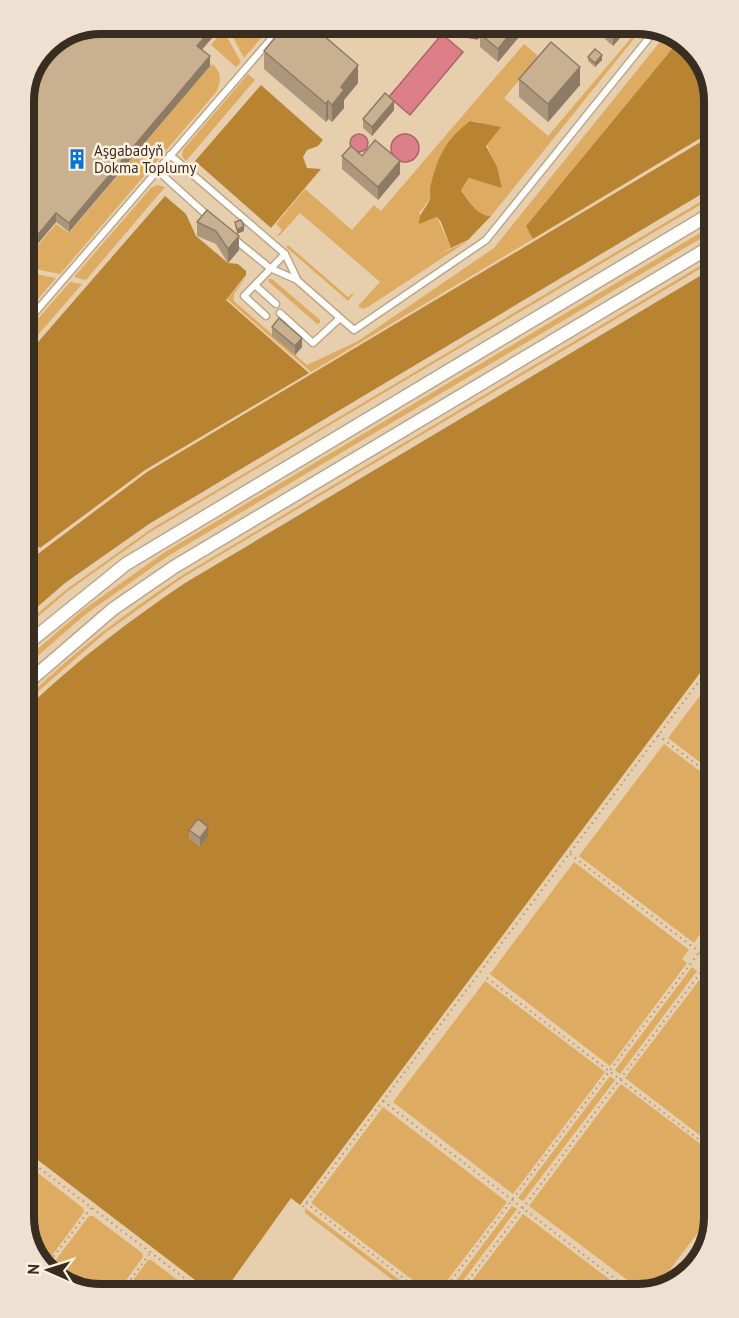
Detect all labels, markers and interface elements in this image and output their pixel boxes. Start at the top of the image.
place label: Aşgabadyň Dokma Toplumy [94,141,196,177]
building icon: Aşgabadyň Dokma Toplumy [65,147,89,171]
north arrow [18,1240,78,1300]
text: N [23,1263,43,1275]

